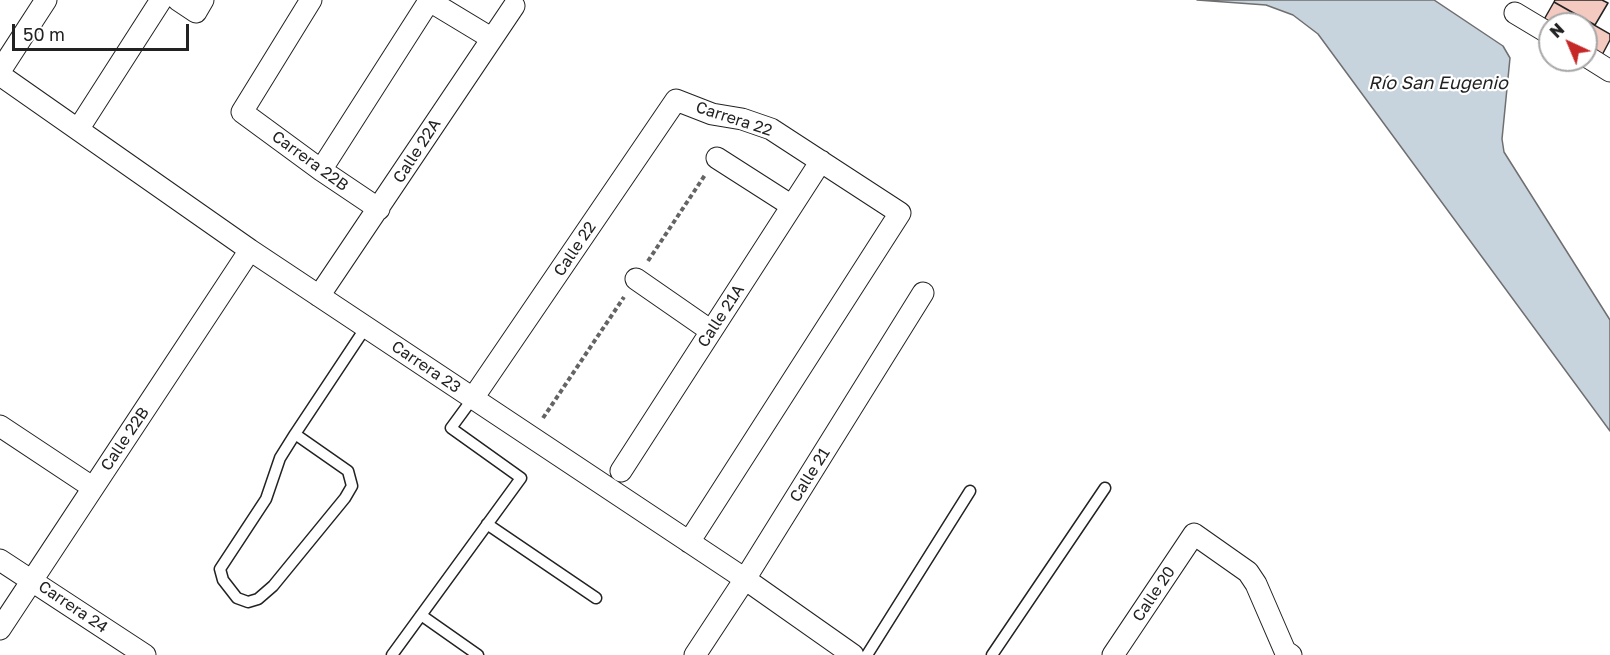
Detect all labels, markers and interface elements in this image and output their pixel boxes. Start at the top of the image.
scale bar [15,12,192,50]
north arrow [1538,12,1598,72]
text: N [1546,19,1568,42]
text: 50 m [23,23,65,45]
water label: Río San Eugenio [1368,72,1508,94]
street label: Carrera 22 [693,98,775,140]
street label: Calle 22A [389,115,445,187]
street label: Carrera 22B [268,127,352,195]
street label: Calle 22 [550,218,600,280]
street label: Calle 21A [694,281,748,351]
street label: Carrera 23 [388,337,464,397]
street label: Calle 22B [97,404,153,474]
street label: Calle 21 [786,444,834,506]
street label: Calle 20 [1129,563,1179,625]
street label: Carrera 24 [35,577,111,637]

